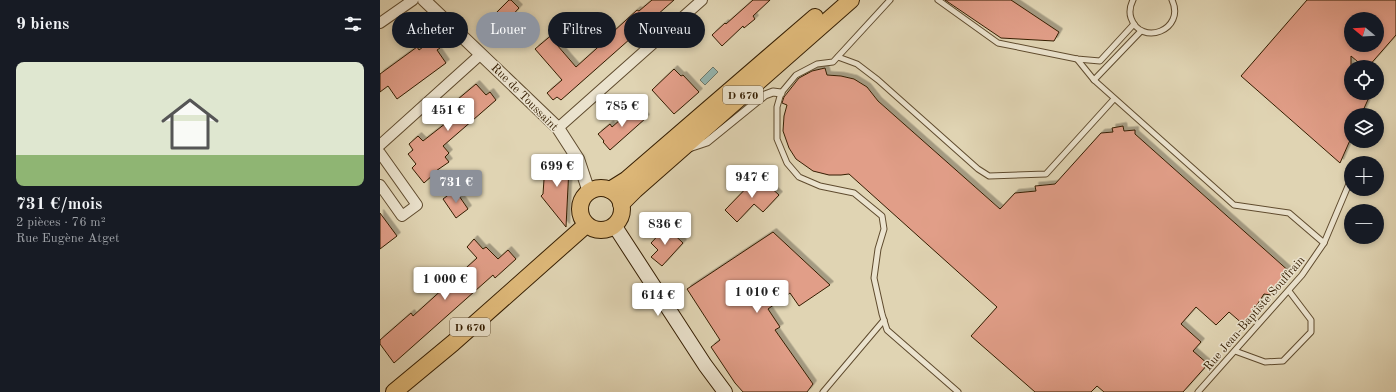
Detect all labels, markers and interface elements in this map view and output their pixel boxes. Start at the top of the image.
chip: Acheter [392,12,468,48]
chip: Louer [476,12,540,48]
chip: Filtres [548,12,616,48]
chip: Nouveau [624,12,705,48]
north arrow [1344,12,1384,52]
map controls [1344,12,1384,244]
icon: filters [342,13,364,35]
text: 9 biens [16,16,69,33]
button: locate [1344,60,1384,100]
street label: Rue de Toussaint [488,62,560,134]
road number: D 670 [723,86,763,104]
icon: home [154,88,226,160]
pin: 785 € [594,94,650,128]
pin: 451 € [420,98,476,132]
text: 785 € [605,100,639,113]
text: 451 € [431,104,465,117]
button: layers [1344,108,1384,148]
pin: 699 € [529,154,585,188]
button: + [1344,156,1384,196]
text: 699 € [540,160,574,173]
pin: 947 € [724,165,780,199]
pin: 731 € [428,170,484,204]
text: 947 € [735,171,769,184]
text: 731 € [439,176,473,189]
text: 731 €/mois [16,196,102,213]
button: − [1344,204,1384,244]
pin: 836 € [637,212,693,246]
text: 2 pièces · 76 m² [16,216,106,229]
text: 836 € [648,218,682,231]
text: Rue Eugène Atget [16,232,119,245]
street label: Rue Jean-Baptiste Souffrain [1202,254,1308,373]
pin: 1 000 € [408,267,482,301]
text: 1 000 € [423,273,467,286]
pin: 1 010 € [720,280,794,314]
pin: 614 € [630,283,686,317]
text: 1 010 € [735,286,779,299]
text: 614 € [641,289,675,302]
road number: D 670 [450,318,490,336]

